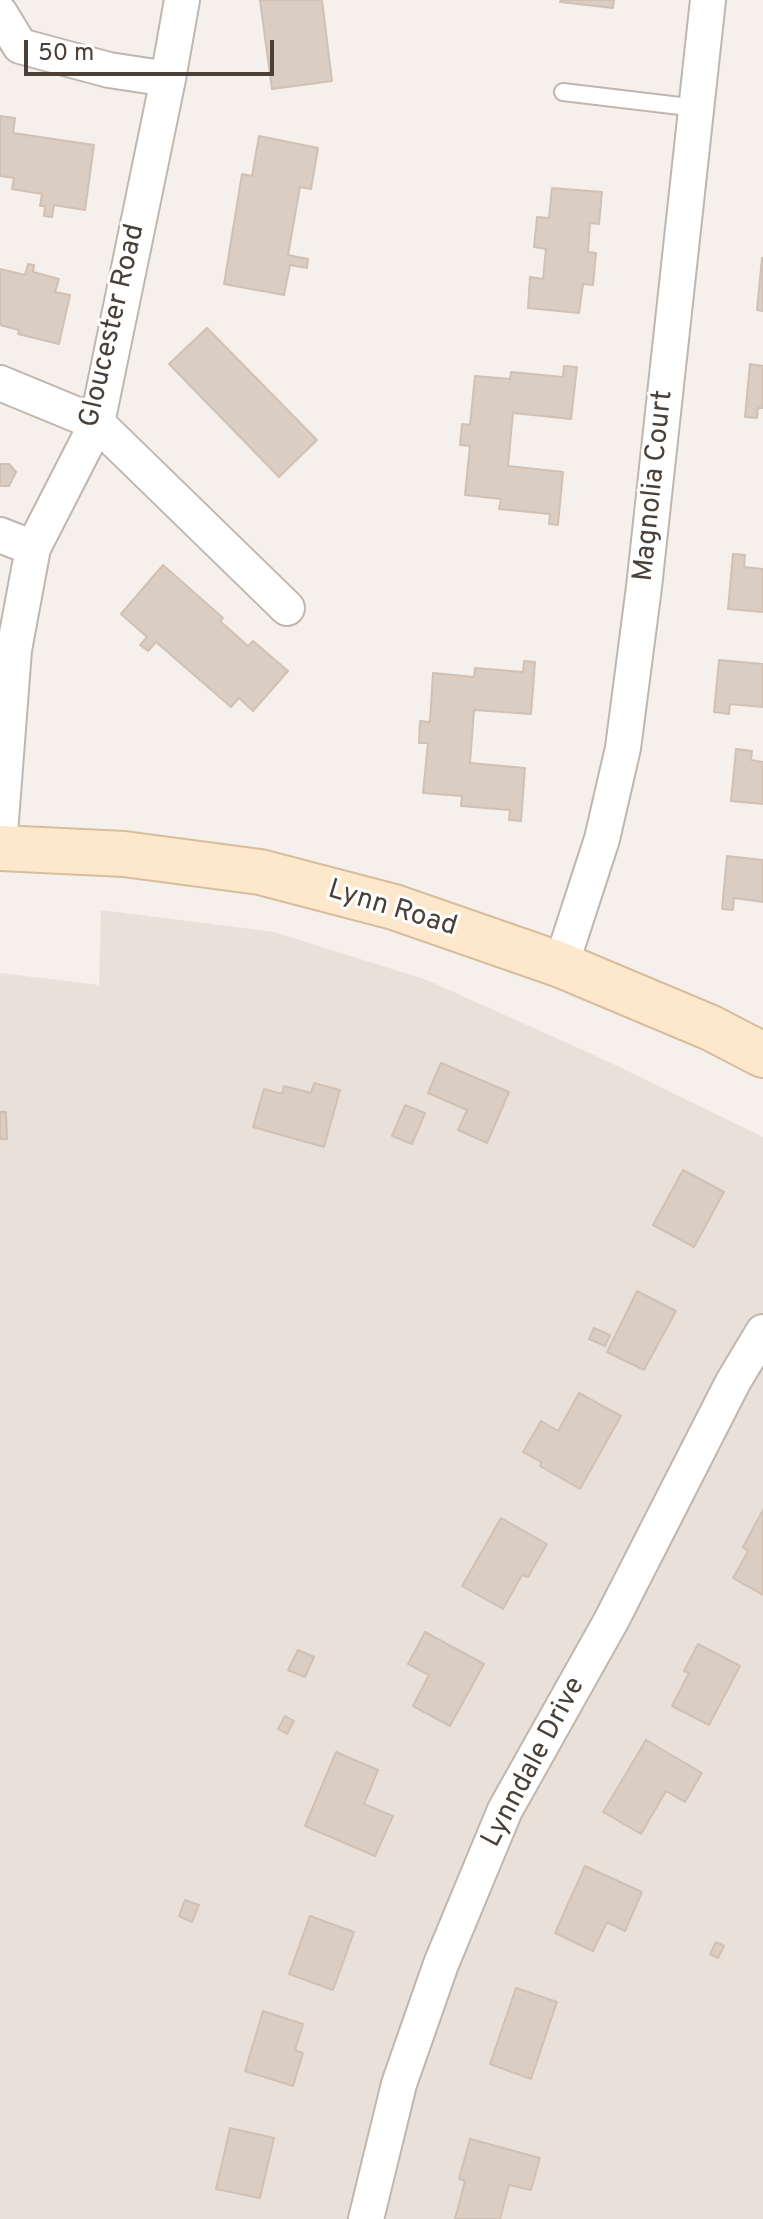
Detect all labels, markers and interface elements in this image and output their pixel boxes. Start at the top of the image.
scale bar [28,24,278,74]
text: 50 m [38,39,94,69]
street label: Gloucester Road [74,221,154,431]
street label: Magnolia Court [628,389,682,583]
street label: Lynn Road [324,875,460,945]
street label: Lynndale Drive [476,1672,594,1854]

